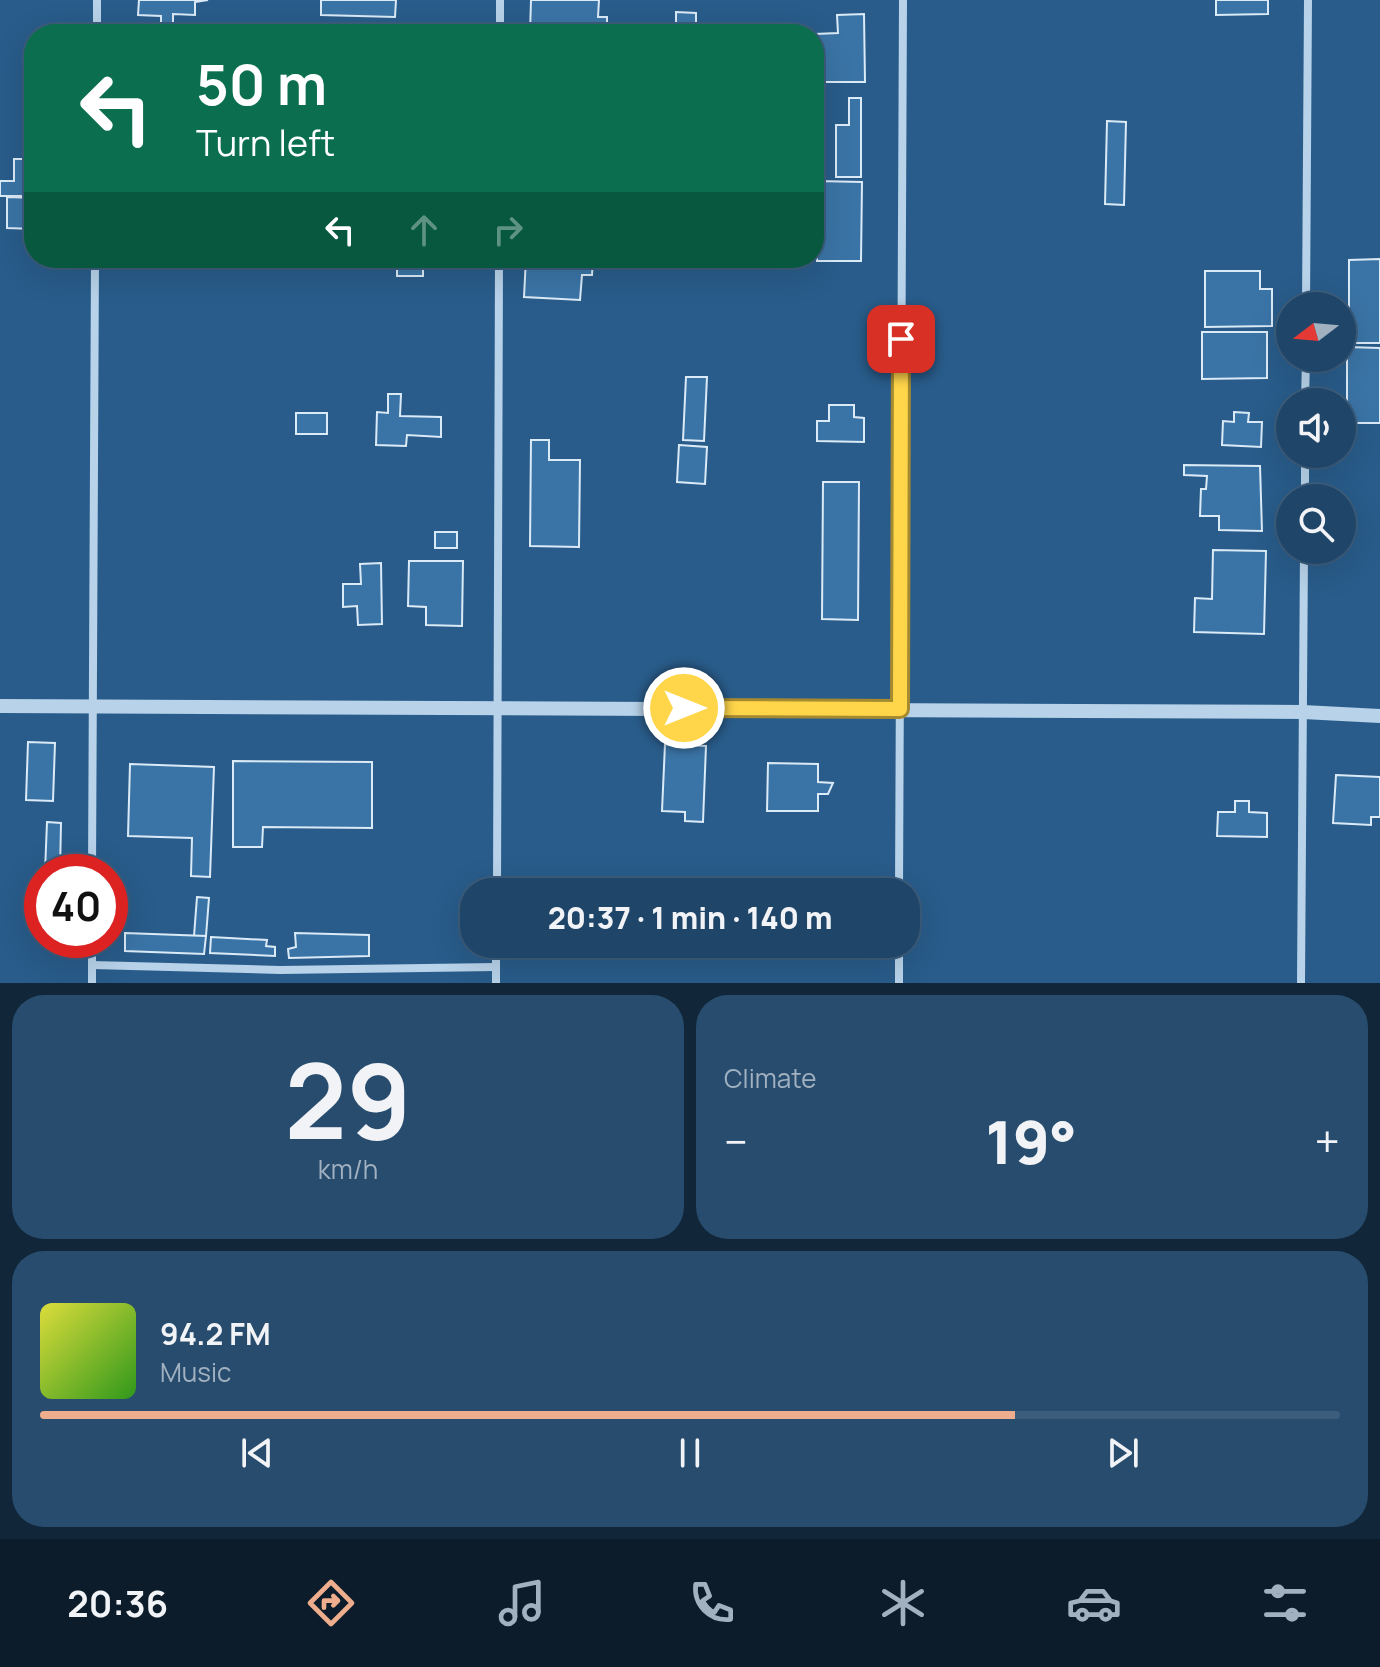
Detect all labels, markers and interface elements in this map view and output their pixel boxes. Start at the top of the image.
text: 50 m [196,45,327,122]
icon: left [64,56,168,160]
text: Turn left [196,118,335,167]
icon: left [318,208,362,252]
icon: ahead [402,208,446,252]
icon: right [486,208,530,252]
north arrow [1276,292,1356,372]
map controls [1276,292,1356,564]
pin [867,305,935,373]
icon: arrive [879,317,923,361]
button: sound [1276,388,1356,468]
button: search [1276,484,1356,564]
position arrow [642,666,726,750]
speed limit sign: 40 [24,854,128,958]
text: 20:37 · 1 min · 140 m [548,897,832,938]
text: 29 [285,1028,411,1170]
text: Climate [724,1060,816,1096]
text: 19° [985,1100,1077,1182]
text: − [724,1111,748,1171]
text: + [1315,1111,1340,1171]
text: km/h [318,1151,378,1187]
text: 94.2 FM [160,1313,271,1354]
text: Music [160,1354,231,1390]
icon: previous [235,1431,279,1475]
icon: pause [668,1431,712,1475]
icon: next [1101,1431,1145,1475]
icon: directions [303,1575,359,1631]
icon: music [494,1575,550,1631]
icon: phone [684,1575,740,1631]
icon: climate [875,1575,931,1631]
icon: car [1066,1575,1122,1631]
icon: filters [1257,1575,1313,1631]
text: 20:36 [67,1579,168,1628]

